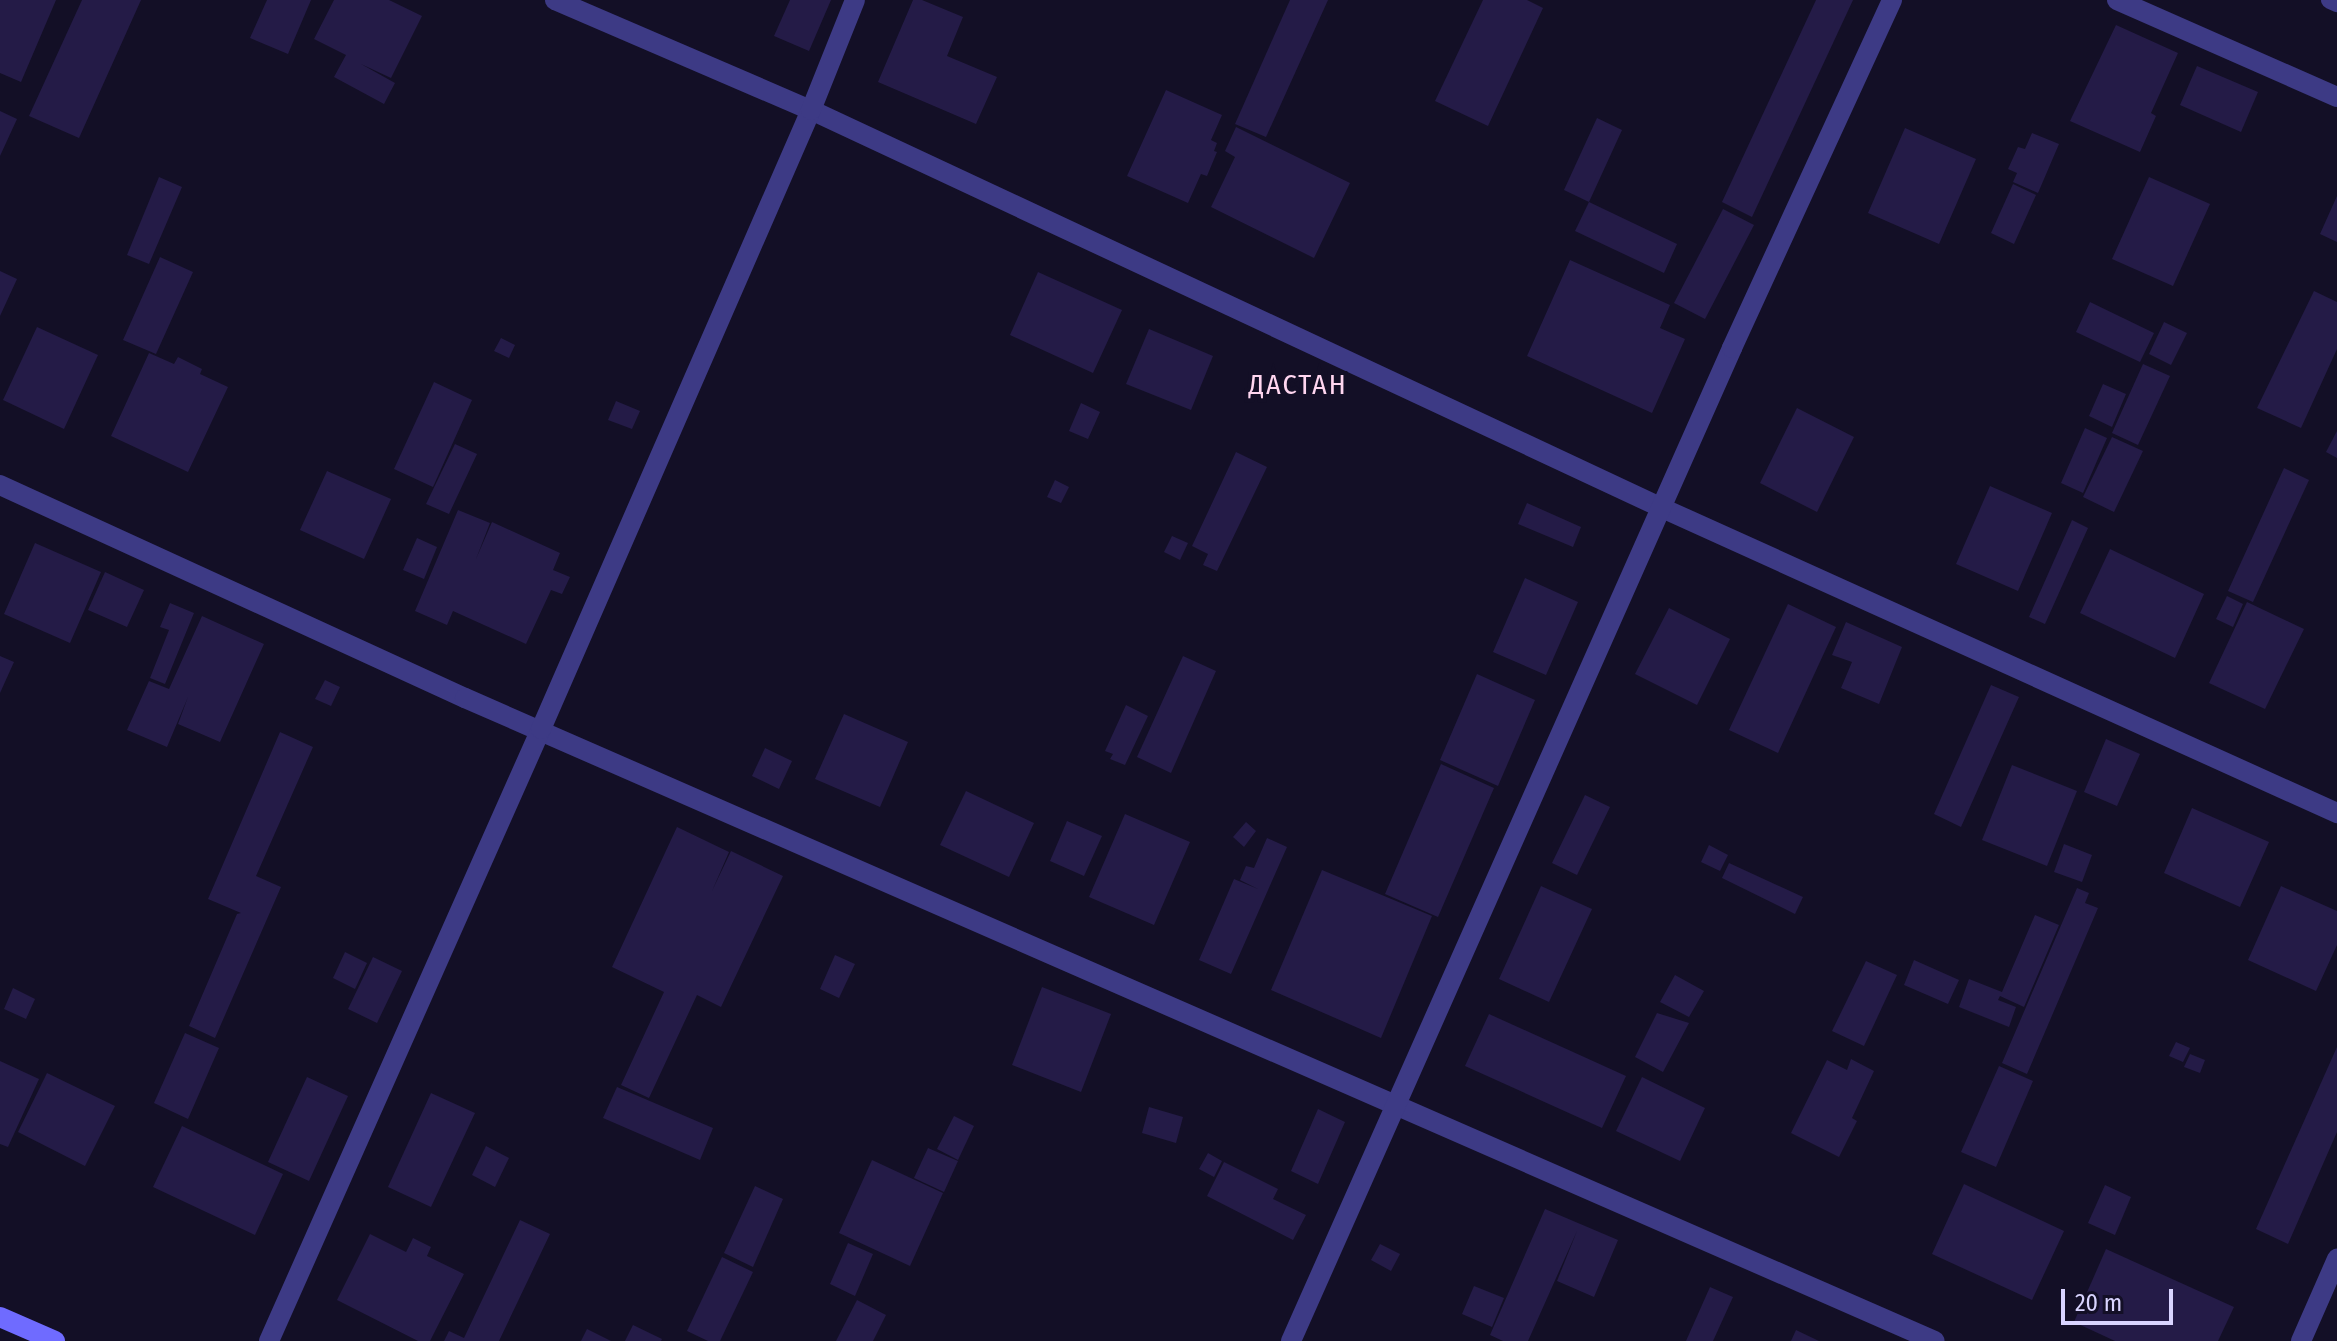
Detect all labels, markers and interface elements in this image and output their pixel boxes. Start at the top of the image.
district label: ДАСТАН [1248,368,1348,402]
scale bar [2065,1273,2177,1323]
text: 20 m [2075,1289,2122,1317]

